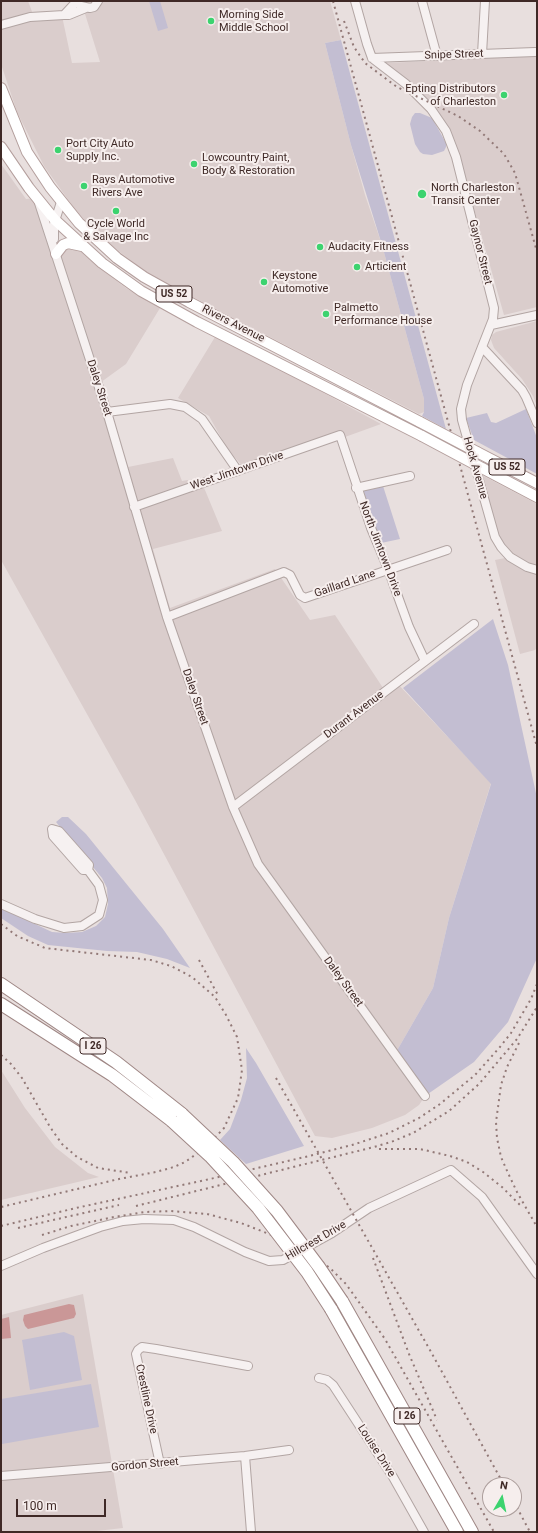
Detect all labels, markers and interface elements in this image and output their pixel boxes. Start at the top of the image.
place label: Morning Side Middle School [219,8,288,34]
marker: Morning Side Middle School [206,16,216,26]
street label: Snipe Street [424,47,484,63]
place label: Epting Distributors of Charleston [405,82,496,108]
marker: Epting Distributors of Charleston [499,90,509,100]
place label: Port City Auto Supply Inc. [66,137,134,163]
marker: Port City Auto Supply Inc. [53,145,63,155]
place label: Lowcountry Paint, Body & Restoration [202,151,295,177]
marker: Lowcountry Paint, Body & Restoration [189,159,199,169]
place label: Rays Automotive Rivers Ave [92,173,175,199]
marker: Rays Automotive Rivers Ave [79,181,89,191]
place label: North Charleston Transit Center [431,181,514,207]
marker: North Charleston Transit Center [416,188,428,200]
marker: Cycle World & Salvage Inc [111,206,121,216]
place label: Cycle World & Salvage Inc [83,217,149,243]
street label: Gaynor Street [466,218,494,286]
place label: Audacity Fitness [328,240,409,254]
marker: Audacity Fitness [315,242,325,252]
place label: Articient [365,260,406,274]
marker: Articient [352,262,362,272]
place label: Keystone Automotive [272,269,328,295]
marker: Keystone Automotive [259,277,269,287]
road number: US 52 [156,286,192,302]
place label: Palmetto Performance House [334,301,432,327]
street label: Rivers Avenue [199,303,267,345]
marker: Palmetto Performance House [321,309,331,319]
street label: Daley Street [84,358,114,418]
street label: Hock Avenue [460,435,490,501]
street label: West Jimtown Drive [189,449,285,493]
road number: US 52 [489,459,525,475]
street label: North Jimtown Drive [356,500,404,598]
street label: Gaillard Lane [313,567,377,601]
street label: Daley Street [179,667,211,727]
street label: Durant Avenue [322,688,386,742]
street label: Daley Street [320,954,366,1010]
road number: I 26 [80,1038,106,1054]
street label: Hillcrest Drive [283,1218,349,1264]
street label: Crestline Drive [132,1363,160,1435]
road number: I 26 [394,1408,420,1424]
street label: Louise Drive [354,1422,398,1480]
street label: Gordon Street [111,1455,179,1475]
north arrow [482,1477,522,1517]
text: N [499,1479,509,1493]
scale bar [18,1491,108,1517]
text: 100 m [23,1499,57,1513]

